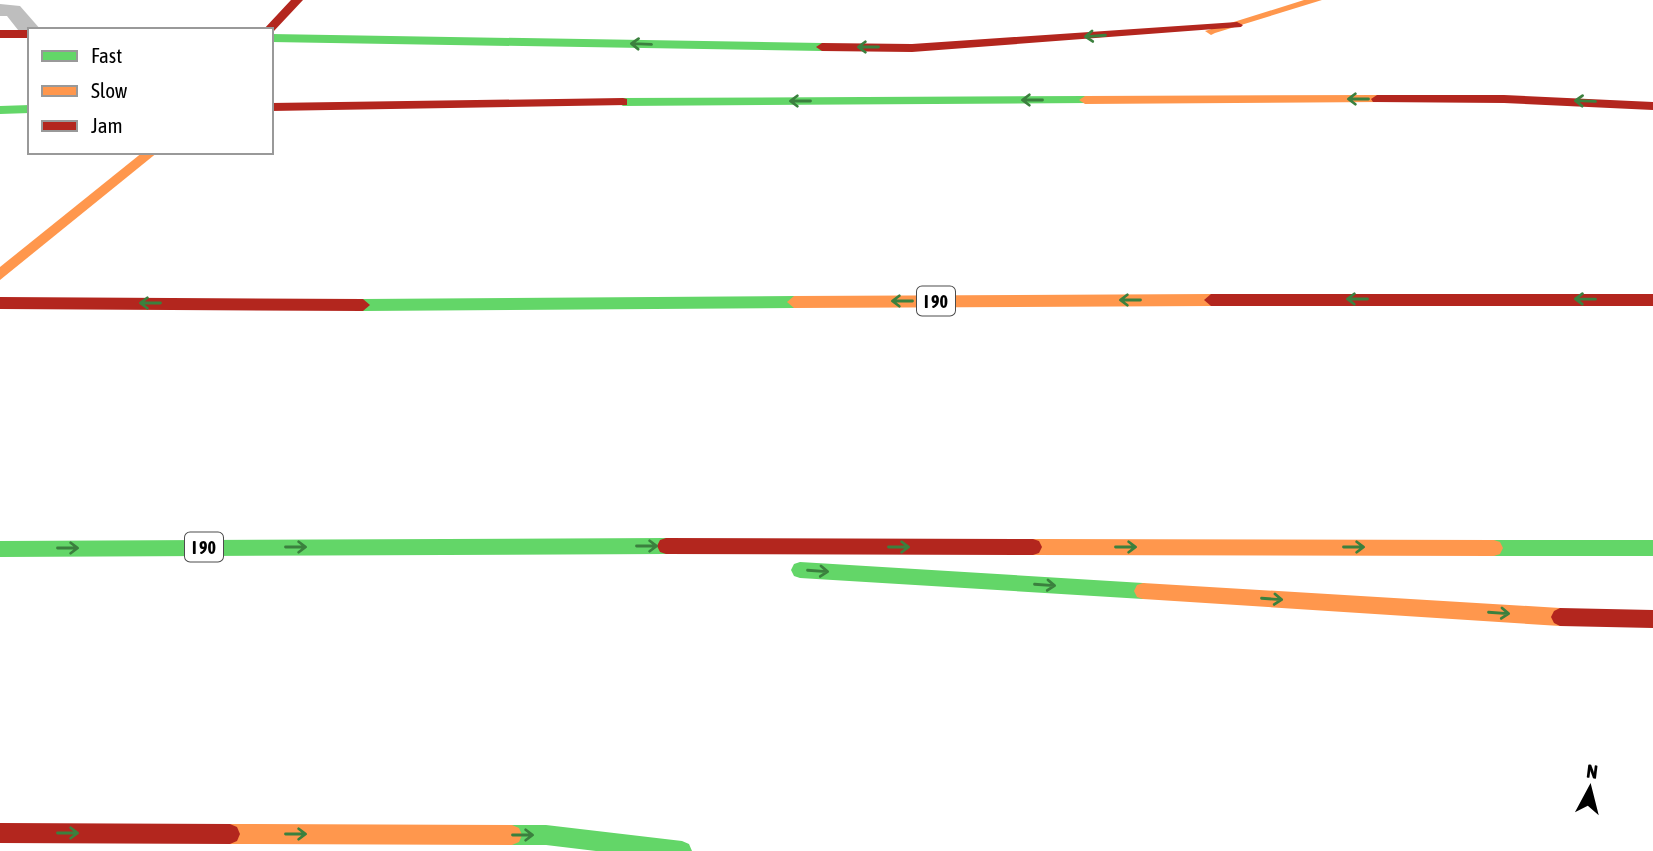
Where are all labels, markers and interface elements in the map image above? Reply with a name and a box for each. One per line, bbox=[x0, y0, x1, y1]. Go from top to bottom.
legend bbox=[28, 28, 273, 154]
one-way arrow bbox=[1085, 30, 1107, 43]
one-way arrow bbox=[630, 38, 653, 51]
one-way arrow bbox=[857, 40, 880, 54]
text: Fast bbox=[91, 43, 122, 67]
text: Slow bbox=[91, 78, 128, 102]
one-way arrow bbox=[1346, 92, 1369, 106]
one-way arrow bbox=[789, 94, 812, 108]
one-way arrow bbox=[1021, 94, 1044, 107]
one-way arrow bbox=[1574, 94, 1597, 108]
text: Jam bbox=[91, 113, 123, 137]
road number: I 90 bbox=[917, 286, 955, 316]
one-way arrow bbox=[1346, 292, 1369, 306]
one-way arrow bbox=[1574, 292, 1597, 306]
one-way arrow bbox=[1119, 293, 1142, 307]
one-way arrow bbox=[891, 294, 914, 308]
one-way arrow bbox=[139, 296, 162, 310]
road number: I 90 bbox=[185, 532, 223, 562]
one-way arrow bbox=[635, 539, 658, 553]
one-way arrow bbox=[284, 540, 307, 553]
one-way arrow bbox=[887, 540, 910, 554]
one-way arrow bbox=[1115, 540, 1138, 554]
one-way arrow bbox=[1342, 540, 1365, 554]
one-way arrow bbox=[56, 541, 79, 555]
one-way arrow bbox=[806, 565, 828, 578]
one-way arrow bbox=[1033, 579, 1055, 592]
one-way arrow bbox=[1260, 593, 1283, 606]
one-way arrow bbox=[1487, 607, 1510, 620]
north arrow bbox=[1555, 753, 1625, 823]
text: N bbox=[1585, 760, 1599, 783]
one-way arrow bbox=[56, 826, 79, 840]
one-way arrow bbox=[284, 827, 307, 841]
one-way arrow bbox=[511, 828, 534, 842]

